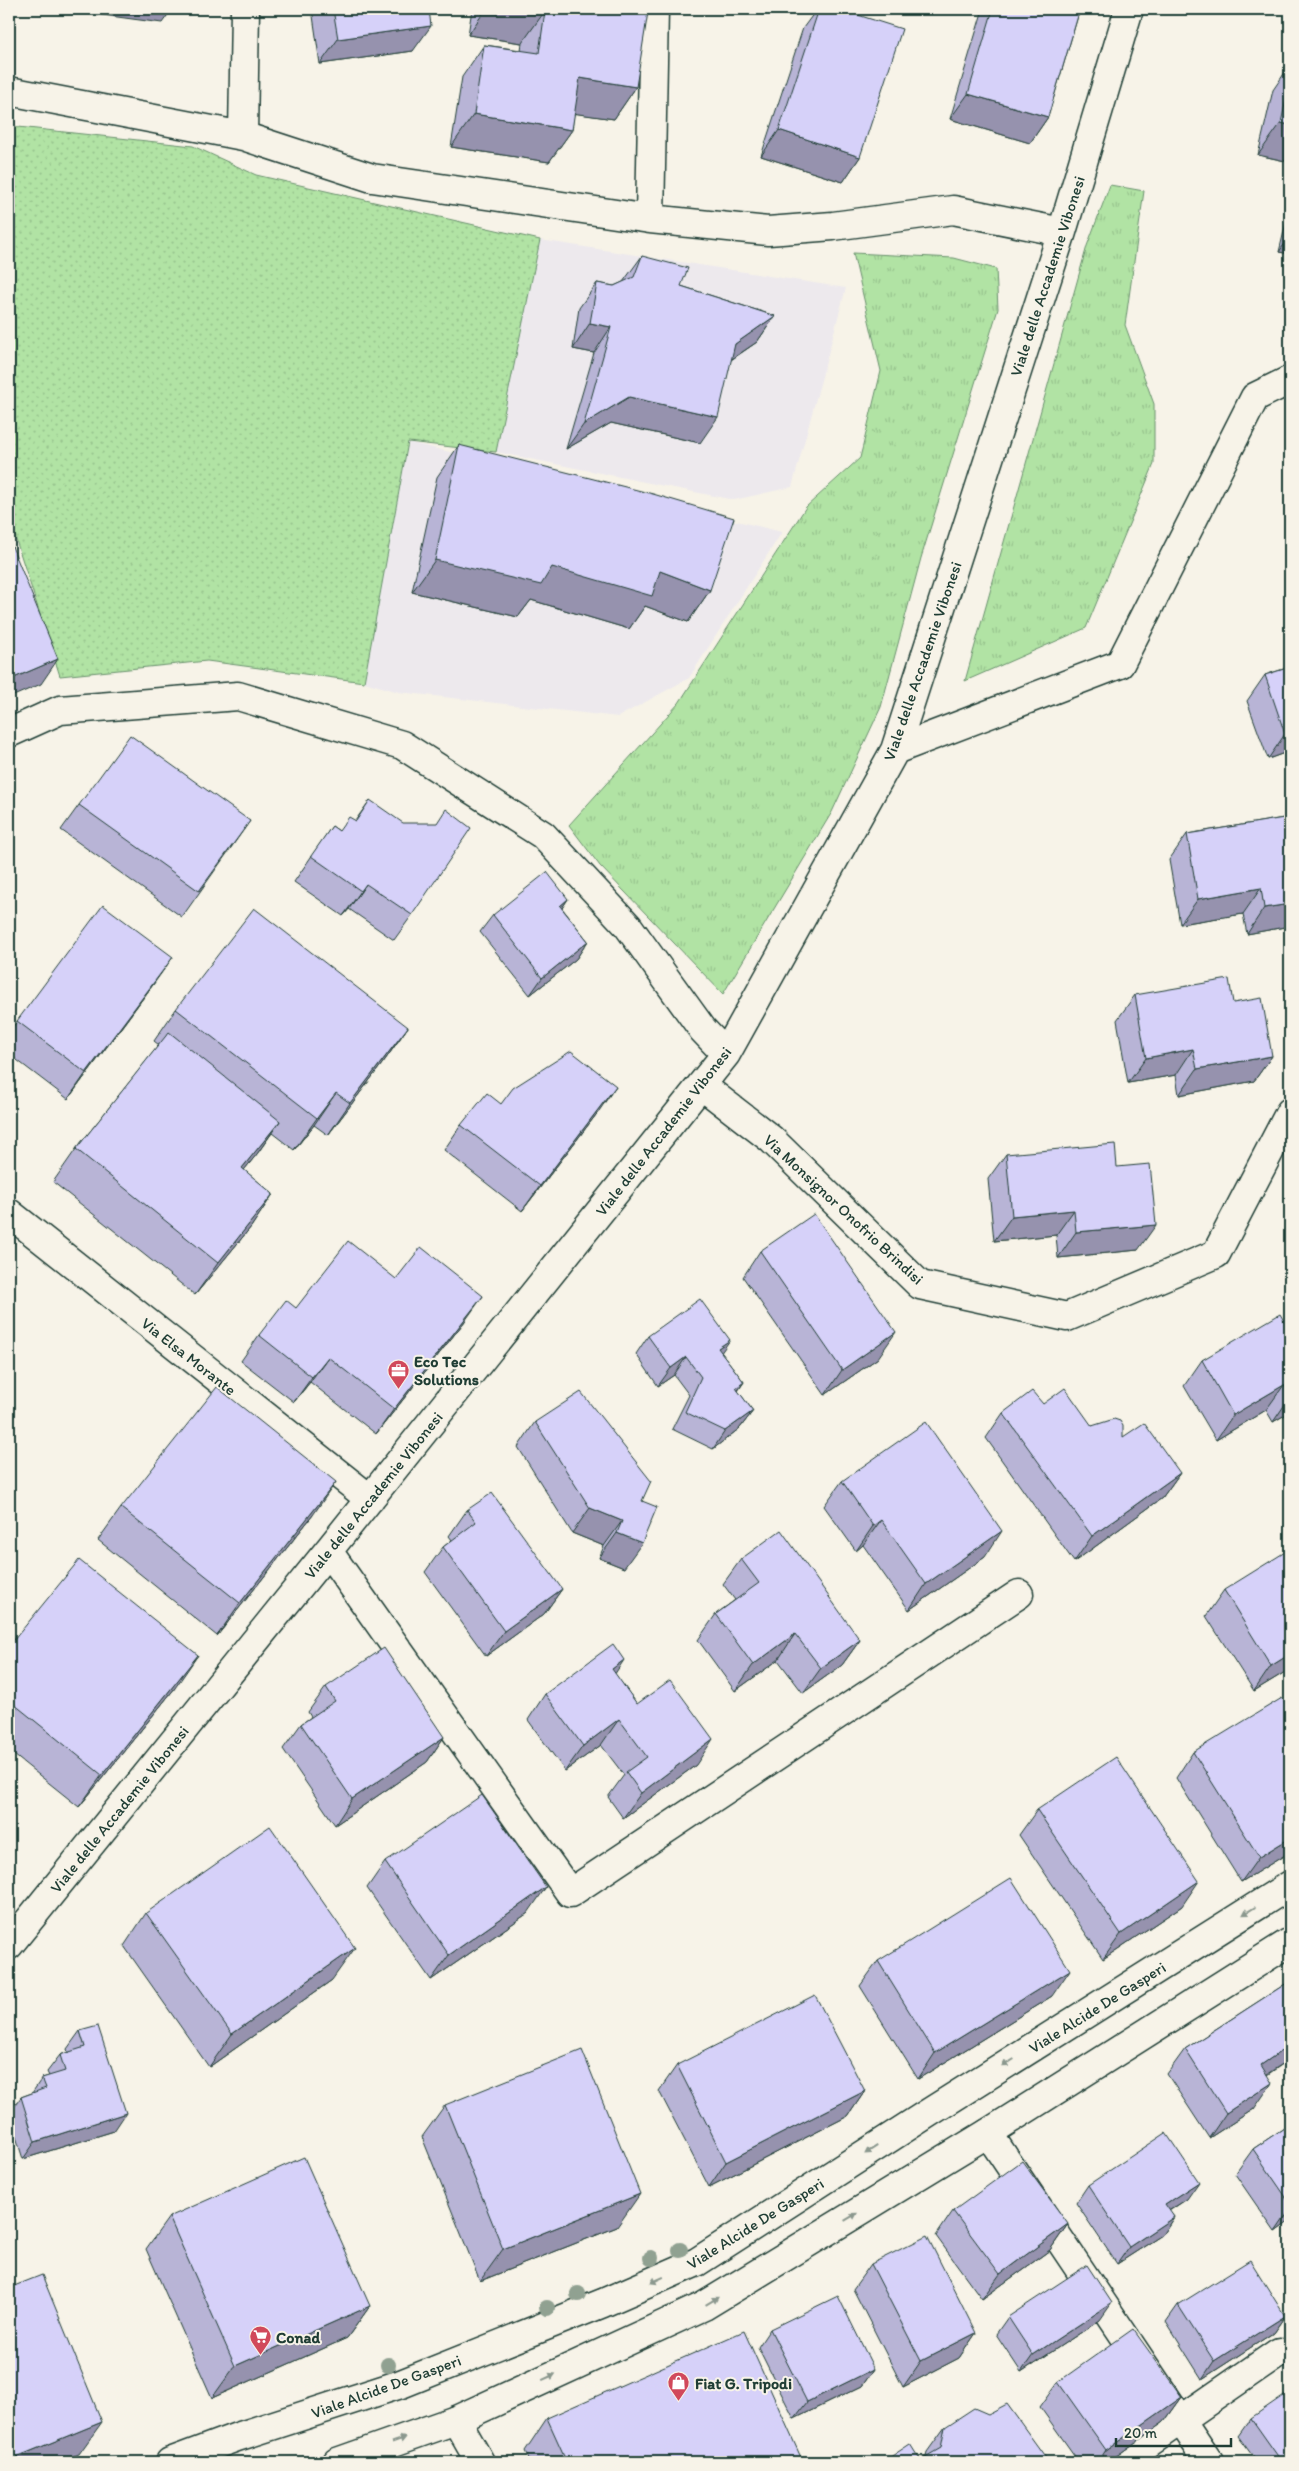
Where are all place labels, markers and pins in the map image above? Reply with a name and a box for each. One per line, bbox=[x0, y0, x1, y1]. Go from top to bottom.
place label: Eco Tec Solutions bbox=[414, 1352, 479, 1389]
office icon: Eco Tec Solutions bbox=[386, 1358, 410, 1389]
supermarket icon: Conad bbox=[248, 2325, 272, 2356]
place label: Conad bbox=[276, 2328, 320, 2347]
shop icon: Fiat G. Tripodi bbox=[667, 2371, 691, 2402]
place label: Fiat G. Tripodi bbox=[695, 2374, 792, 2394]

